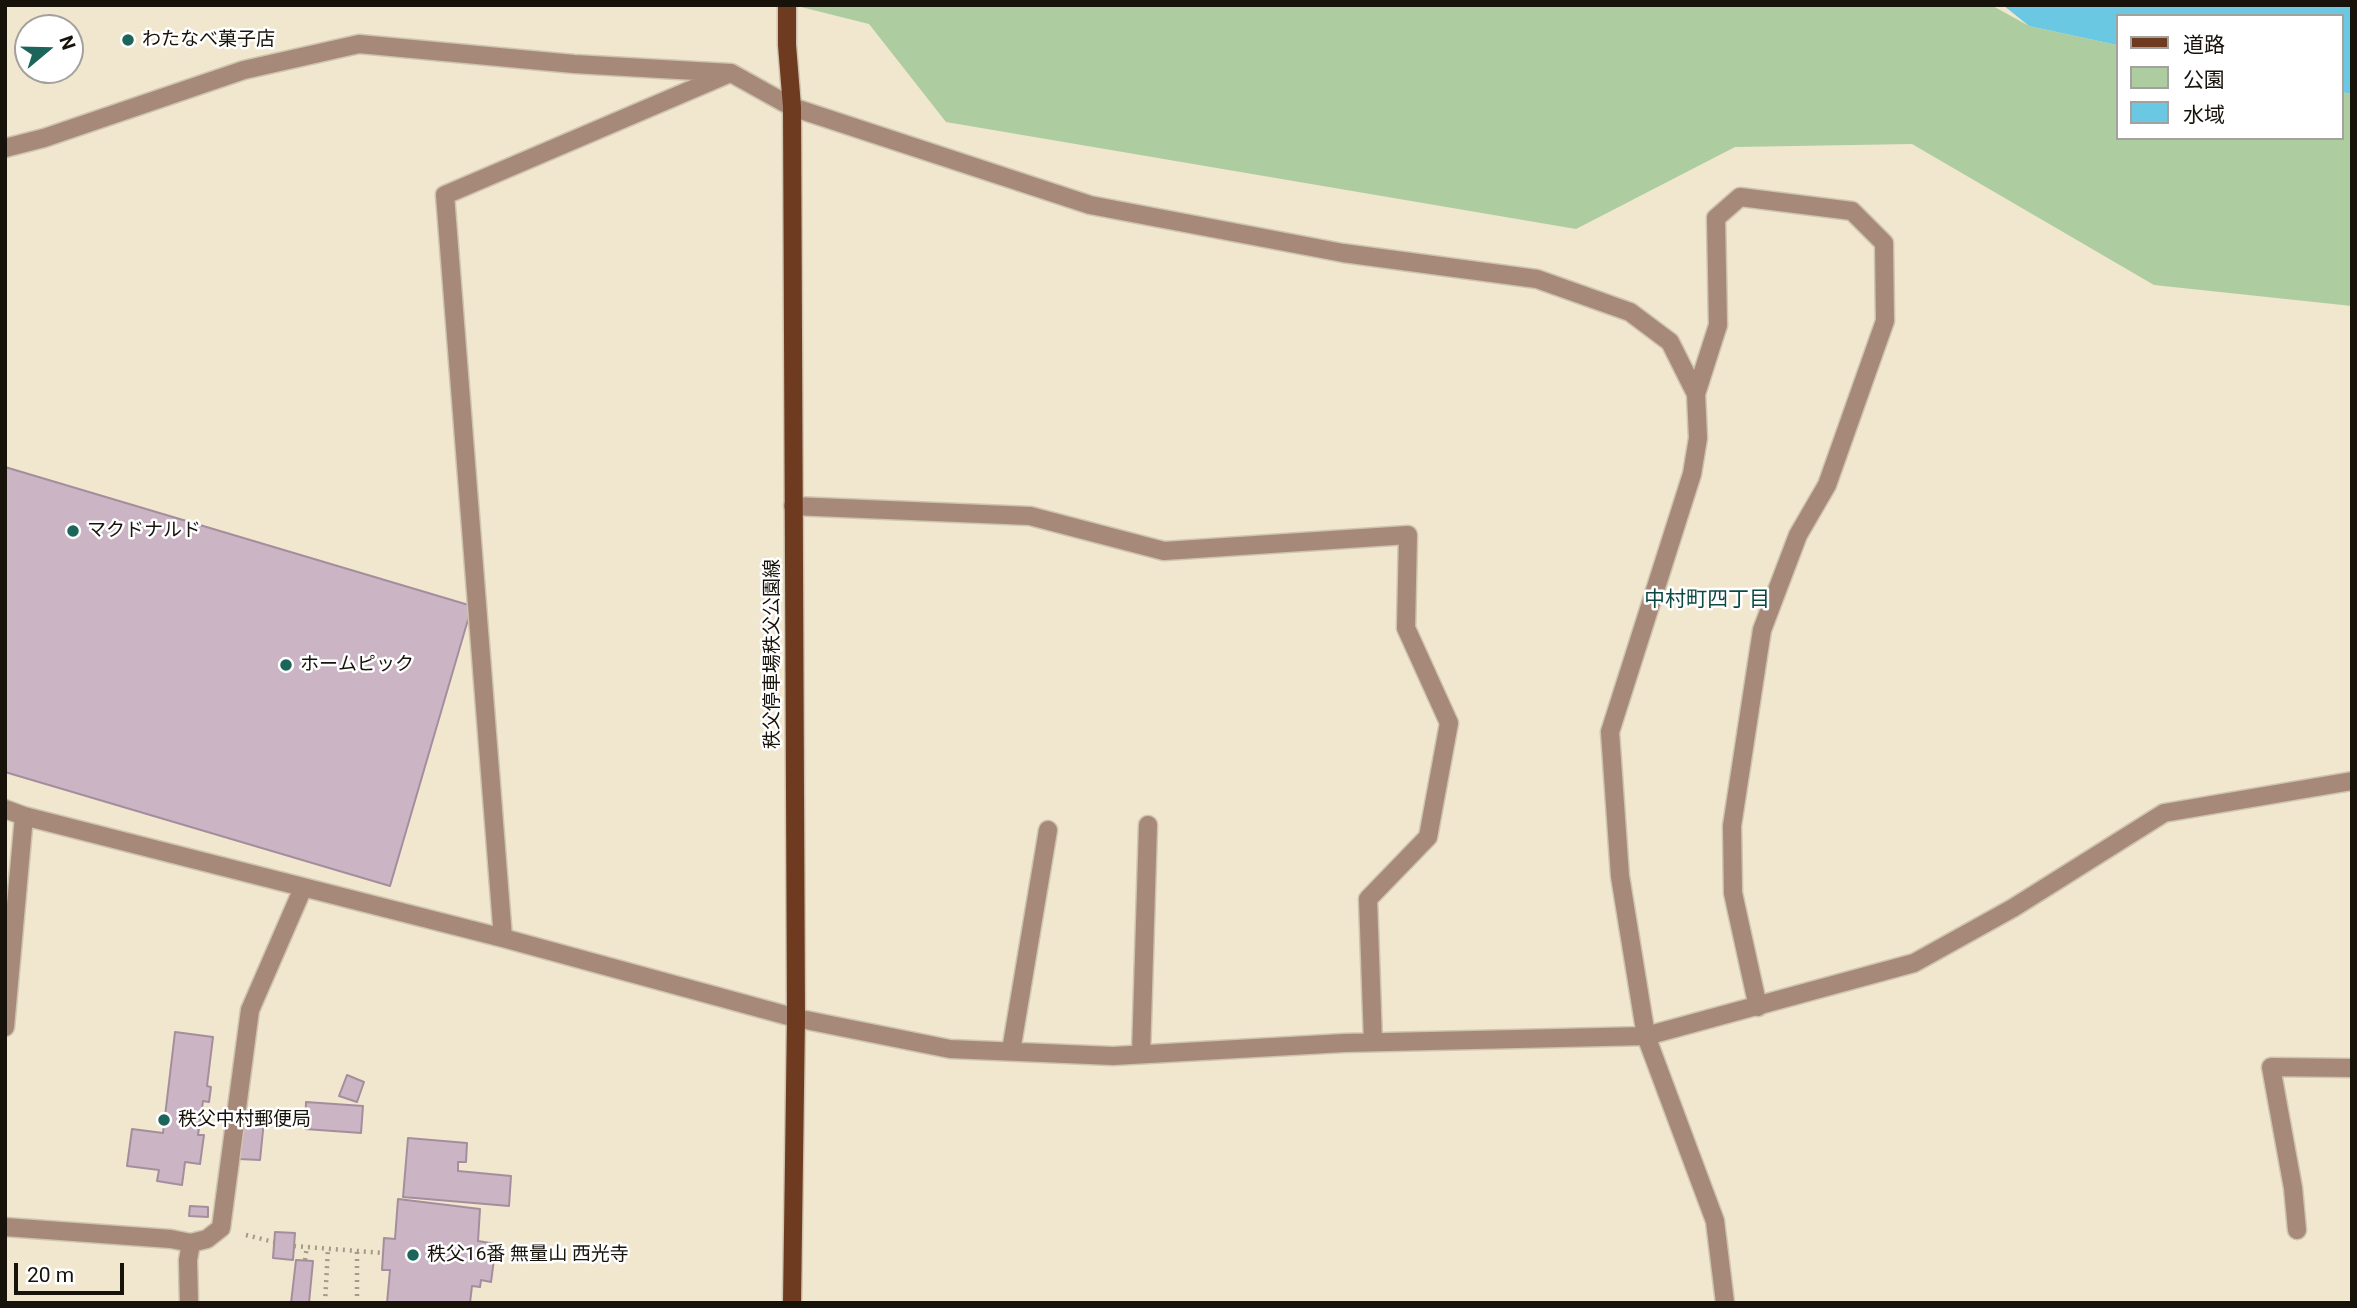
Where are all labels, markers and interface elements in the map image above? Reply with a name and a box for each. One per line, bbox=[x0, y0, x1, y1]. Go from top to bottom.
north arrow bbox=[14, 14, 84, 84]
legend bbox=[2116, 14, 2343, 140]
place label: わたなべ菓子店 bbox=[142, 29, 275, 51]
marker: わたなべ菓子店 bbox=[120, 32, 136, 48]
text: N bbox=[54, 33, 80, 53]
text: 道路 bbox=[2183, 33, 2225, 57]
text: 公園 bbox=[2183, 68, 2225, 92]
text: 水域 bbox=[2183, 103, 2225, 127]
place label: マクドナルド bbox=[87, 520, 201, 542]
marker: マクドナルド bbox=[65, 523, 81, 539]
street label: 秩父停車場秩父公園線 bbox=[762, 559, 784, 749]
district label: 中村町四丁目 bbox=[1644, 588, 1770, 614]
place label: ホームピック bbox=[300, 654, 414, 676]
marker: ホームピック bbox=[278, 657, 294, 673]
place label: 秩父中村郵便局 bbox=[178, 1109, 311, 1131]
marker: 秩父中村郵便局 bbox=[156, 1112, 172, 1128]
place label: 秩父16番 無量山 西光寺 bbox=[427, 1244, 629, 1266]
marker: 秩父16番 無量山 西光寺 bbox=[405, 1247, 421, 1263]
scale bar bbox=[18, 1248, 128, 1292]
text: 20 m bbox=[27, 1263, 74, 1287]

